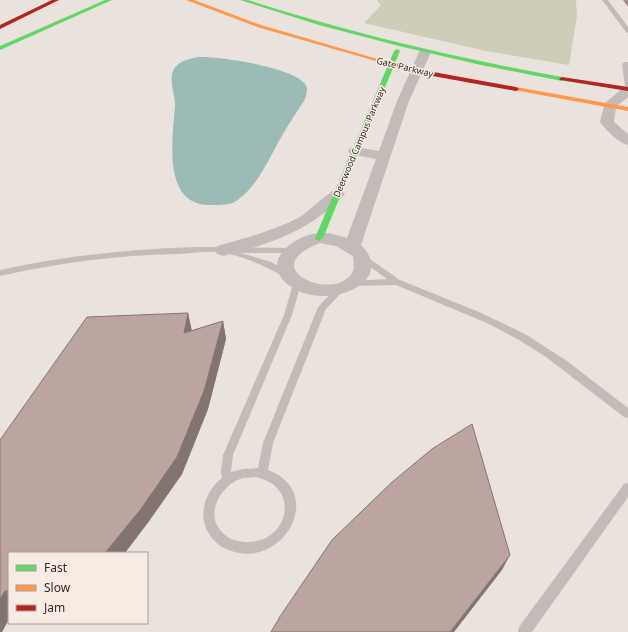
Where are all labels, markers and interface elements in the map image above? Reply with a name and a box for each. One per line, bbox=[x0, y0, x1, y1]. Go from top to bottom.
street label: Gate Parkway bbox=[375, 54, 435, 80]
street label: Deerwood Campus Parkway bbox=[330, 84, 388, 199]
legend bbox=[8, 552, 148, 624]
text: Fast bbox=[44, 559, 68, 576]
text: Slow bbox=[44, 579, 71, 596]
text: Jam bbox=[43, 599, 65, 616]

